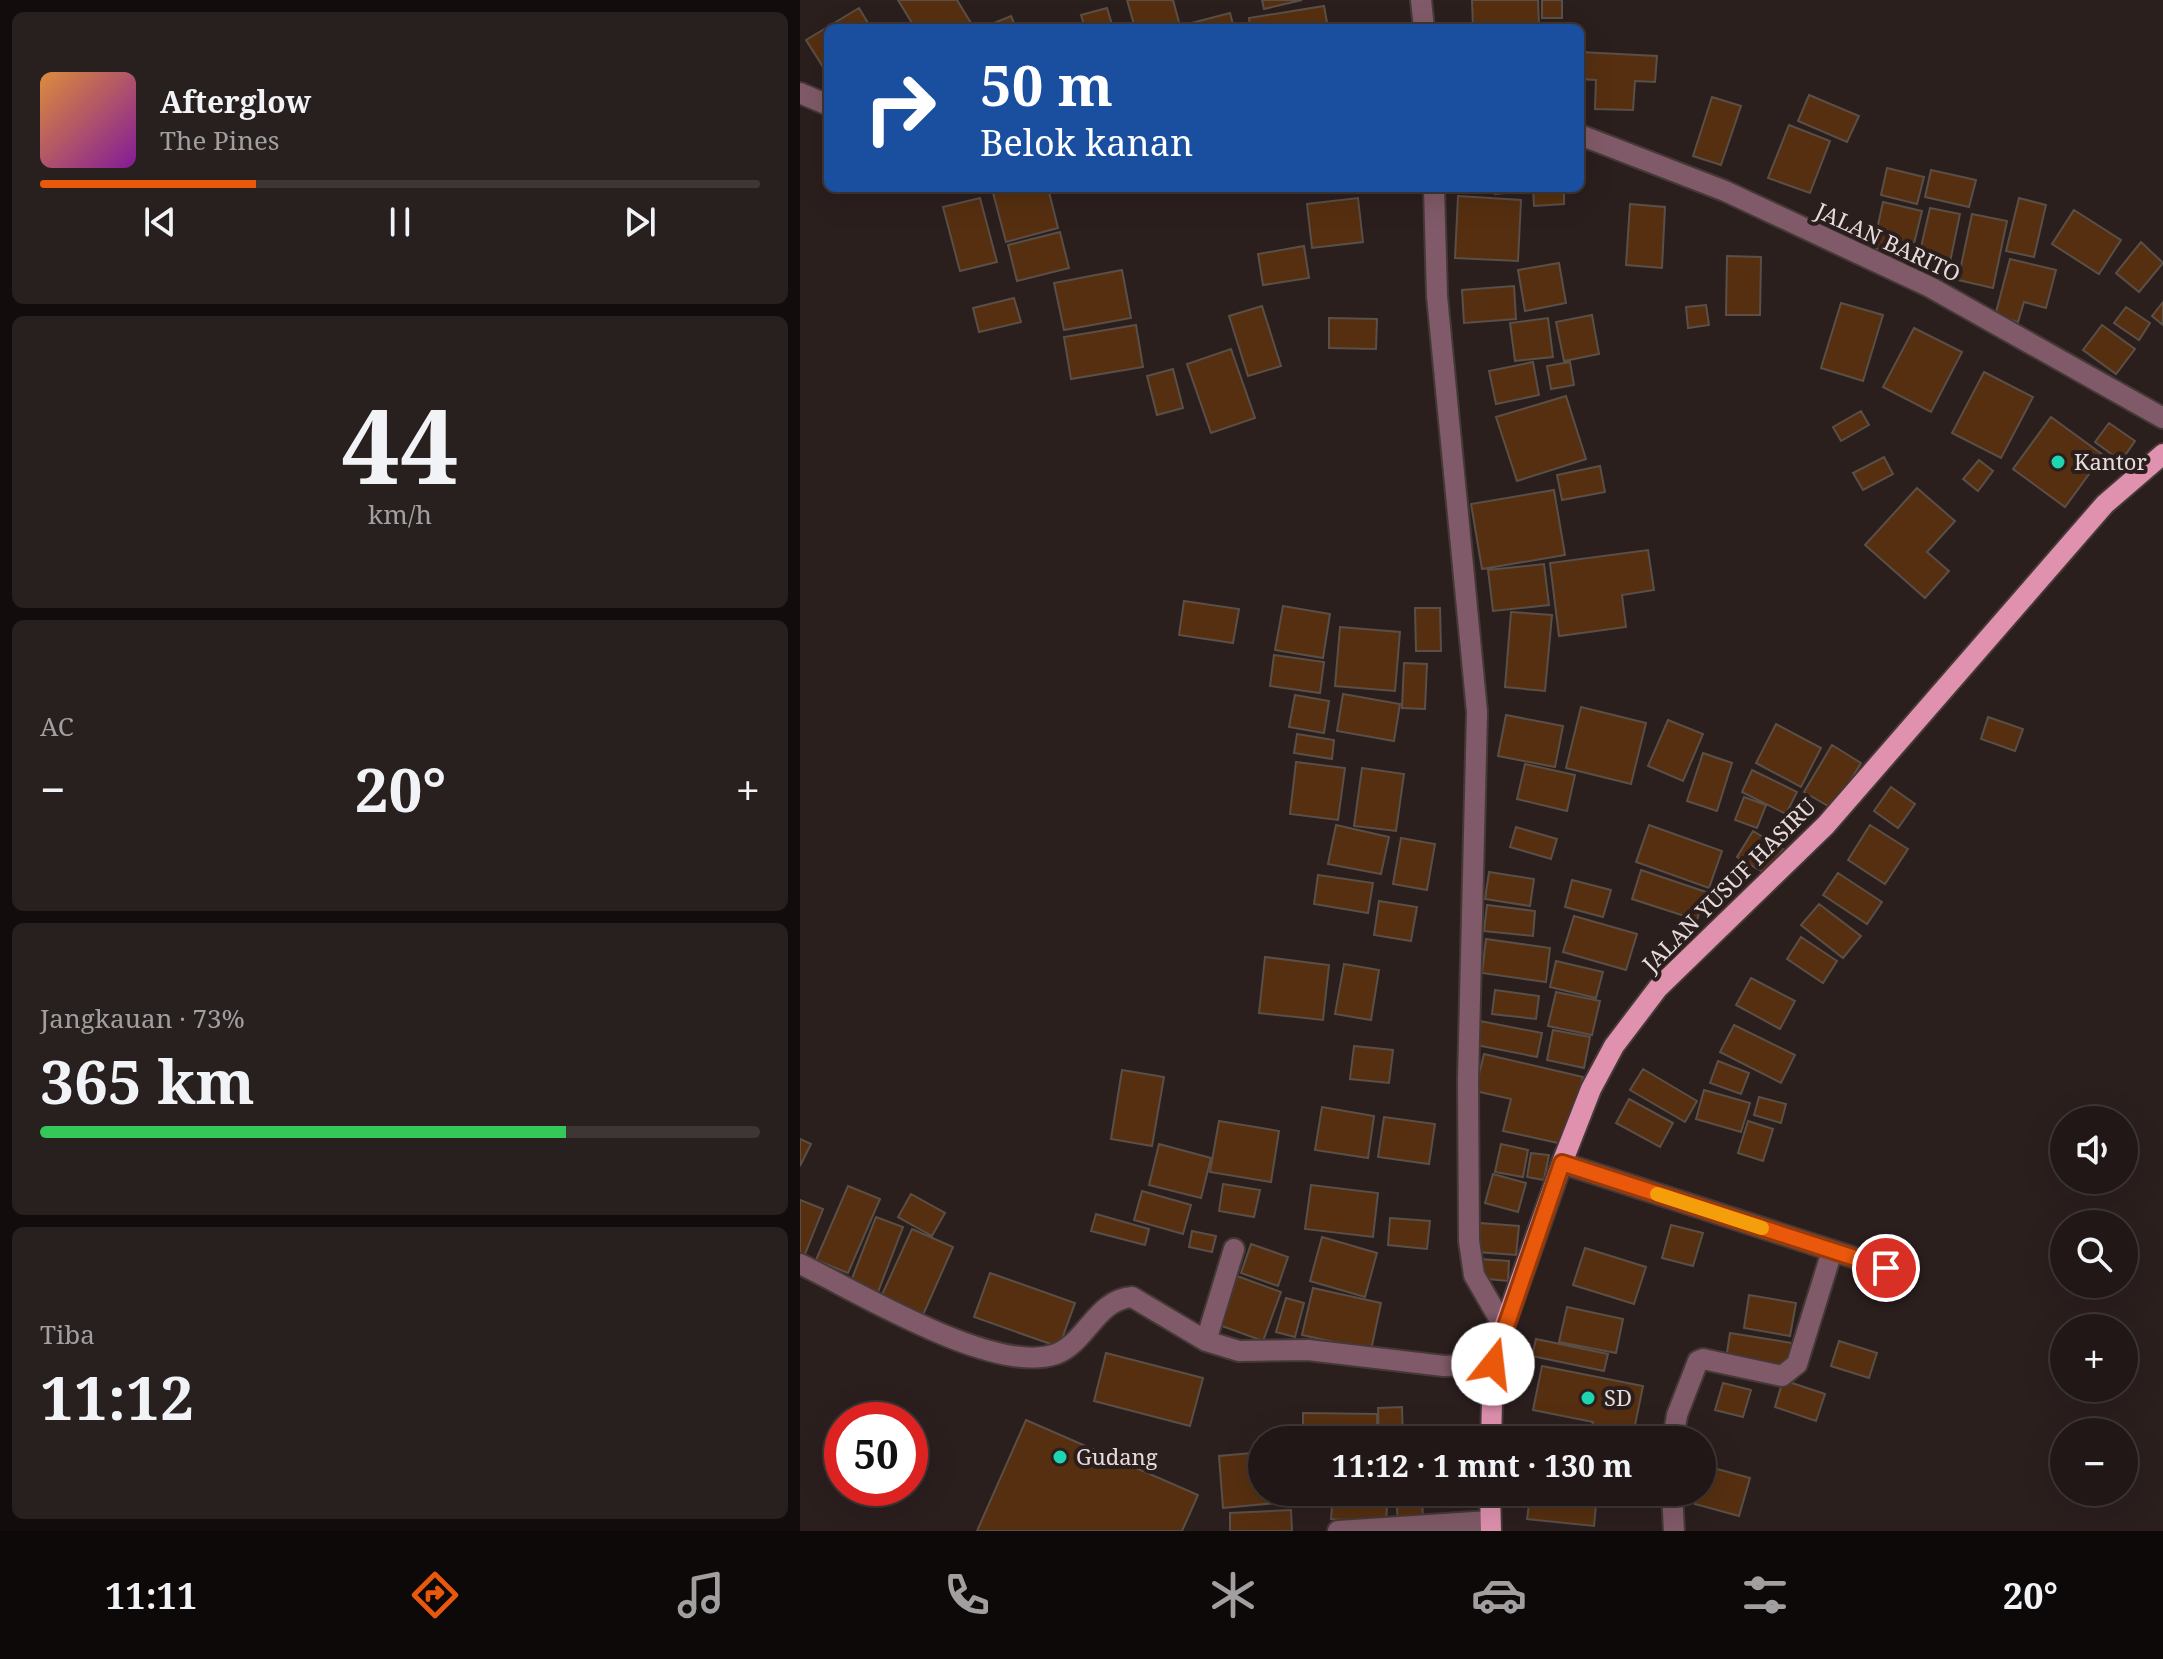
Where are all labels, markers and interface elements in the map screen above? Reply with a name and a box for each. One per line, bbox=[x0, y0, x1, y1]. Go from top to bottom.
text: 50 m bbox=[980, 46, 1113, 122]
icon: right bbox=[848, 56, 952, 160]
text: Afterglow bbox=[160, 81, 311, 122]
text: Belok kanan bbox=[980, 118, 1193, 167]
text: The Pines bbox=[160, 122, 280, 158]
street label: JALAN BARITO bbox=[1810, 194, 1966, 288]
icon: previous bbox=[138, 200, 182, 244]
icon: pause bbox=[378, 200, 422, 244]
icon: next bbox=[618, 200, 662, 244]
text: 44 bbox=[341, 373, 459, 514]
place label: Kantor bbox=[2074, 446, 2147, 476]
marker: Kantor bbox=[2049, 453, 2067, 471]
text: km/h bbox=[368, 496, 432, 532]
text: AC bbox=[40, 708, 74, 744]
text: 20° bbox=[355, 748, 446, 830]
text: − bbox=[40, 759, 65, 819]
text: + bbox=[735, 759, 760, 819]
street label: JALAN YUSUF HASIRU bbox=[1634, 791, 1822, 978]
text: Jangkauan · 73% bbox=[40, 1000, 245, 1036]
text: 365 km bbox=[40, 1040, 255, 1122]
map controls bbox=[2050, 1106, 2138, 1506]
button: sound bbox=[2050, 1106, 2138, 1194]
button: search bbox=[2050, 1210, 2138, 1298]
pin bbox=[1852, 1234, 1920, 1302]
icon: arrive bbox=[1864, 1246, 1908, 1290]
button: + bbox=[2050, 1314, 2138, 1402]
text: Tiba bbox=[40, 1316, 95, 1352]
position arrow bbox=[1451, 1322, 1535, 1406]
text: 11:12 bbox=[40, 1356, 194, 1438]
place label: SD bbox=[1604, 1382, 1632, 1412]
marker: SD bbox=[1579, 1389, 1597, 1407]
speed limit sign: 50 bbox=[824, 1402, 928, 1506]
button: − bbox=[2050, 1418, 2138, 1506]
place label: Gudang bbox=[1076, 1441, 1158, 1471]
text: 11:12 · 1 mnt · 130 m bbox=[1332, 1445, 1632, 1486]
marker: Gudang bbox=[1051, 1448, 1069, 1466]
icon: directions bbox=[407, 1567, 463, 1623]
icon: music bbox=[673, 1567, 729, 1623]
icon: phone bbox=[939, 1567, 995, 1623]
icon: climate bbox=[1205, 1567, 1261, 1623]
icon: car bbox=[1471, 1567, 1527, 1623]
icon: filters bbox=[1737, 1567, 1793, 1623]
text: 11:11 bbox=[105, 1571, 197, 1620]
text: 20° bbox=[2003, 1571, 2058, 1620]

